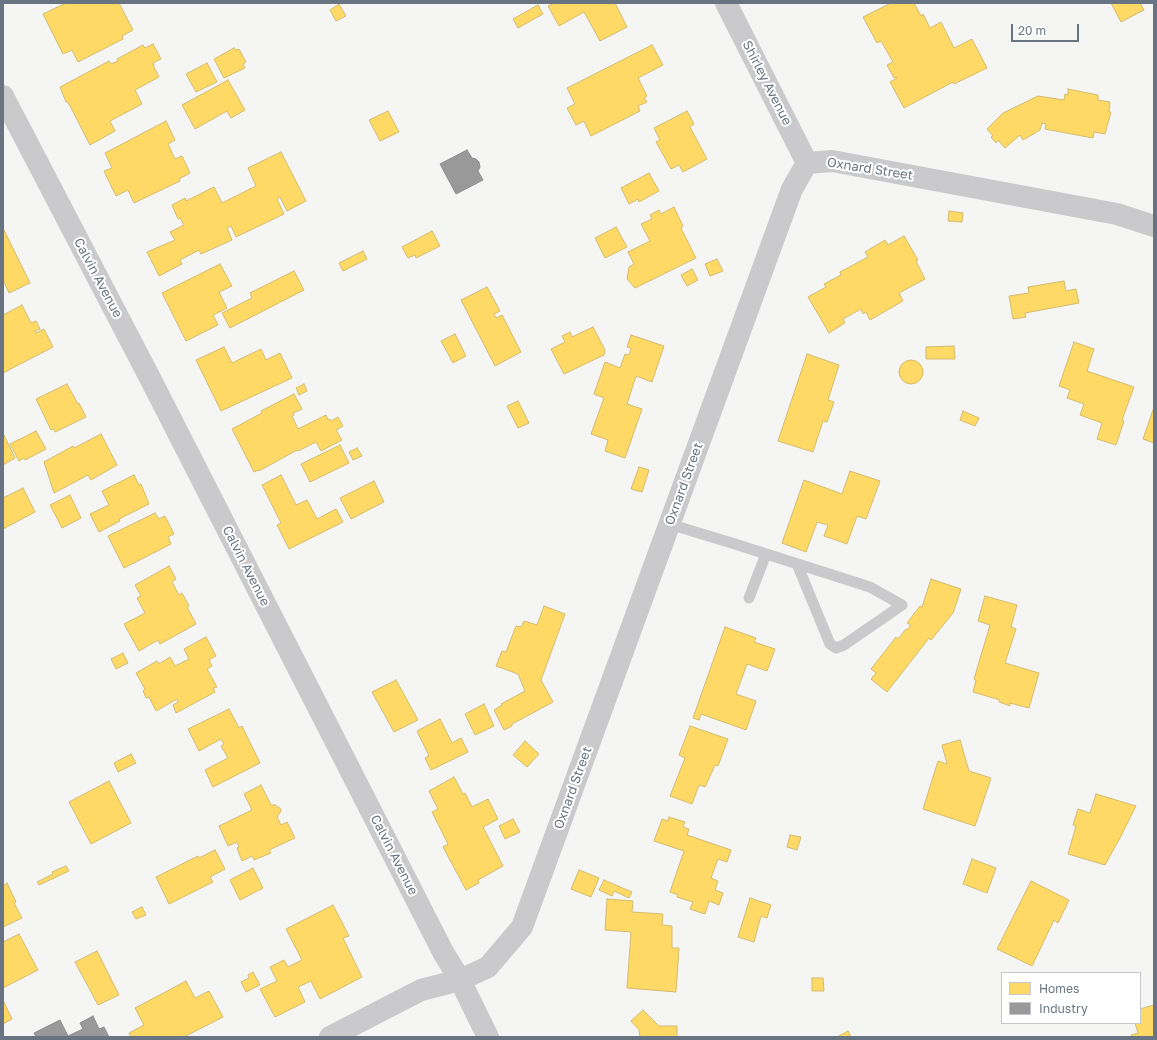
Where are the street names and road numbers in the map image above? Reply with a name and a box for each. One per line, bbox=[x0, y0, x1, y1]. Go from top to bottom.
street label: Shirley Avenue bbox=[739, 38, 795, 128]
street label: Oxnard Street bbox=[826, 155, 914, 183]
street label: Calvin Avenue bbox=[70, 235, 126, 321]
street label: Oxnard Street bbox=[662, 441, 706, 527]
street label: Calvin Avenue bbox=[219, 523, 273, 609]
street label: Oxnard Street bbox=[551, 745, 595, 831]
street label: Calvin Avenue bbox=[367, 812, 421, 898]

